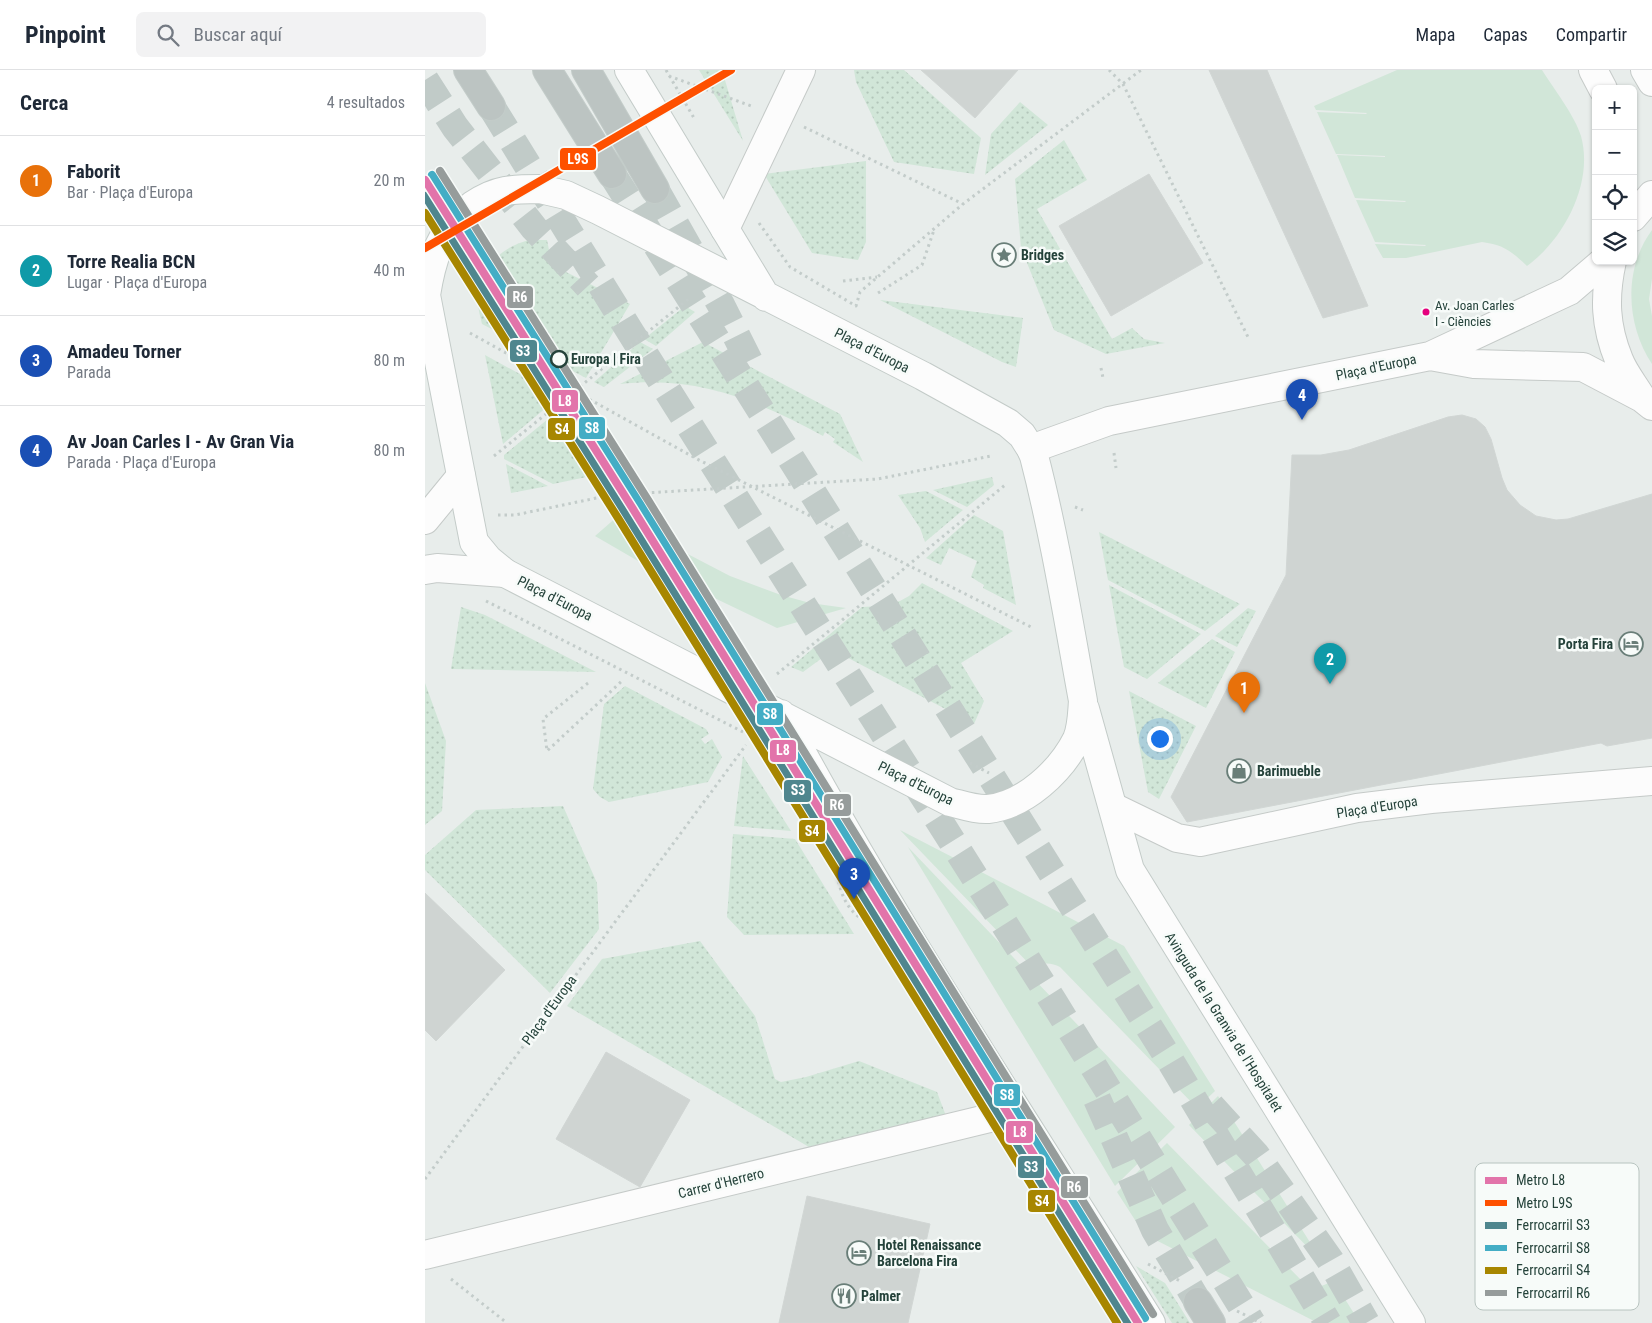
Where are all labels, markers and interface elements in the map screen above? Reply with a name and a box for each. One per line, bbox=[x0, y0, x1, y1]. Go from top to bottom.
search box bbox=[136, 12, 486, 57]
text: Pinpoint bbox=[25, 21, 106, 49]
icon: search bbox=[154, 21, 182, 49]
text: Buscar aquí bbox=[194, 23, 282, 46]
text: Mapa bbox=[1416, 24, 1455, 45]
text: Capas bbox=[1483, 24, 1528, 45]
text: Compartir bbox=[1556, 24, 1627, 45]
map controls bbox=[1592, 85, 1637, 265]
button: + bbox=[1592, 85, 1637, 130]
text: Cerca bbox=[20, 91, 68, 115]
text: 4 resultados bbox=[327, 93, 405, 112]
button: − bbox=[1592, 130, 1637, 175]
line badge: L9S bbox=[559, 147, 597, 171]
text: L9S bbox=[567, 151, 589, 167]
text: Faborit bbox=[67, 160, 120, 183]
text: 1 bbox=[32, 171, 40, 190]
text: 20 m bbox=[373, 171, 405, 190]
button: locate bbox=[1592, 175, 1637, 220]
text: Bar · Plaça d'Europa bbox=[67, 183, 193, 202]
button: layers bbox=[1592, 220, 1637, 265]
place icon: Bridges bbox=[991, 242, 1017, 268]
place label: Bridges bbox=[1021, 247, 1064, 263]
text: Torre Realia BCN bbox=[67, 250, 195, 273]
text: 2 bbox=[32, 261, 40, 280]
text: 40 m bbox=[373, 261, 405, 280]
text: Lugar · Plaça d'Europa bbox=[67, 273, 207, 292]
line badge: R6 bbox=[506, 285, 534, 309]
text: R6 bbox=[513, 289, 527, 305]
place label: Av. Joan Carles I - Ciències bbox=[1435, 298, 1514, 329]
marker: Av. Joan Carles I - Ciències bbox=[1421, 307, 1431, 317]
street label: Plaça d'Europa bbox=[832, 324, 912, 376]
line badge: S3 bbox=[509, 339, 538, 363]
text: Amadeu Torner bbox=[67, 340, 182, 363]
text: S3 bbox=[516, 343, 530, 359]
marker: Europa | Fira bbox=[550, 350, 568, 368]
text: 3 bbox=[32, 351, 40, 370]
text: 80 m bbox=[373, 351, 405, 370]
place label: Europa | Fira bbox=[571, 351, 641, 367]
street label: Plaça d'Europa bbox=[1334, 351, 1418, 383]
text: Parada bbox=[67, 363, 111, 382]
pin: 4 bbox=[1286, 379, 1318, 420]
line badge: L8 bbox=[551, 389, 579, 413]
text: L8 bbox=[558, 393, 572, 409]
line badge: S8 bbox=[578, 416, 606, 440]
line badge: S4 bbox=[547, 417, 576, 441]
text: S8 bbox=[585, 420, 599, 436]
text: S4 bbox=[555, 421, 569, 437]
text: Av Joan Carles I - Av Gran Via bbox=[67, 430, 294, 453]
text: 4 bbox=[32, 441, 40, 460]
text: 80 m bbox=[373, 441, 405, 460]
text: Parada · Plaça d'Europa bbox=[67, 453, 216, 472]
street label: Plaça d'Europa bbox=[515, 572, 595, 624]
hotel icon: Porta Fira bbox=[1618, 631, 1644, 657]
place label: Porta Fira bbox=[1558, 636, 1613, 652]
pin: 2 bbox=[1314, 643, 1346, 684]
pin: 1 bbox=[1228, 672, 1260, 713]
line badge: S8 bbox=[756, 702, 784, 726]
text: S8 bbox=[763, 706, 777, 722]
your location bbox=[1147, 726, 1173, 752]
line badge: L8 bbox=[769, 739, 797, 763]
text: L8 bbox=[776, 742, 790, 758]
street label: Plaça d'Europa bbox=[876, 758, 956, 808]
shop icon: Barimueble bbox=[1226, 758, 1252, 784]
place label: Barimueble bbox=[1257, 763, 1321, 779]
line badge: S3 bbox=[783, 779, 812, 803]
text: S3 bbox=[791, 782, 805, 798]
line badge: R6 bbox=[823, 793, 852, 817]
street label: Plaça d'Europa bbox=[1335, 793, 1419, 821]
text: R6 bbox=[830, 797, 844, 813]
line badge: S4 bbox=[798, 819, 826, 843]
text: S4 bbox=[805, 823, 819, 839]
pin: 3 bbox=[838, 858, 870, 899]
street label: Avinguda de la Granvia de l'Hospitalet bbox=[1162, 929, 1286, 1115]
street label: Plaça d'Europa bbox=[518, 972, 580, 1048]
line badge: S8 bbox=[993, 1083, 1021, 1107]
text: S8 bbox=[1000, 1087, 1014, 1103]
line badge: L8 bbox=[1005, 1120, 1034, 1144]
text: L8 bbox=[1013, 1124, 1027, 1140]
line badge: S3 bbox=[1017, 1155, 1045, 1179]
text: S3 bbox=[1024, 1159, 1038, 1175]
legend bbox=[1475, 1163, 1639, 1310]
street label: Carrer d'Herrero bbox=[676, 1165, 766, 1201]
text: Metro L8 bbox=[1516, 1172, 1565, 1188]
line badge: R6 bbox=[1060, 1175, 1089, 1199]
text: R6 bbox=[1067, 1179, 1081, 1195]
line badge: S4 bbox=[1027, 1189, 1056, 1213]
text: S4 bbox=[1035, 1193, 1049, 1209]
text: Metro L9S bbox=[1516, 1195, 1572, 1211]
text: Ferrocarril S3 bbox=[1516, 1217, 1590, 1233]
place label: Hotel Renaissance Barcelona Fira bbox=[877, 1237, 981, 1269]
hotel icon: Hotel Renaissance Barcelona Fira bbox=[846, 1240, 872, 1266]
text: Ferrocarril S8 bbox=[1516, 1240, 1590, 1256]
text: Ferrocarril S4 bbox=[1516, 1262, 1590, 1278]
restaurant icon: Palmer bbox=[831, 1283, 857, 1309]
text: Ferrocarril R6 bbox=[1516, 1285, 1590, 1301]
place label: Palmer bbox=[861, 1288, 901, 1304]

